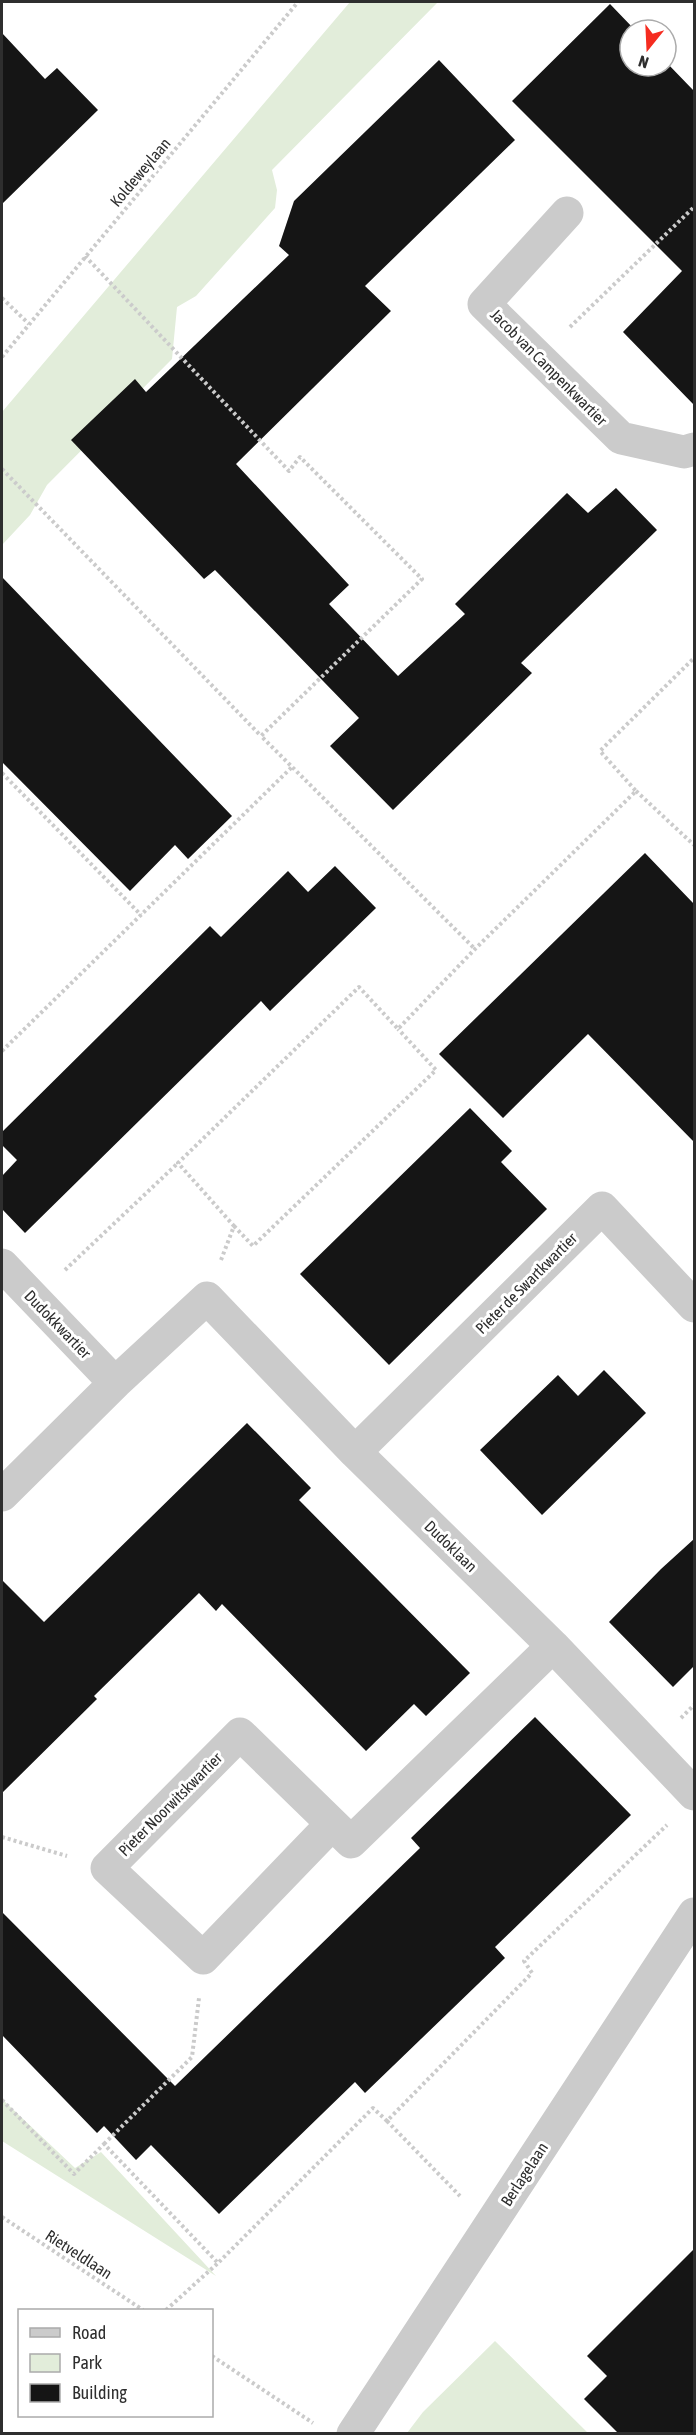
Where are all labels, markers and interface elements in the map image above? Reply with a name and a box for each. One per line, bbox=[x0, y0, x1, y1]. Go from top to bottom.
north arrow bbox=[618, 18, 678, 78]
text: N bbox=[636, 52, 651, 72]
street label: Koldeweylaan bbox=[106, 134, 175, 211]
street label: Jacob van Campenkwartier bbox=[486, 305, 611, 430]
street label: Pieter de Swartkwartier bbox=[472, 1229, 580, 1337]
street label: Dudokkwartier bbox=[21, 1286, 95, 1362]
street label: Dudoklaan bbox=[421, 1517, 481, 1575]
street label: Pieter Noorwitskwartier bbox=[115, 1748, 226, 1859]
street label: Berlagelaan bbox=[497, 2139, 552, 2210]
street label: Rietveldlaan bbox=[42, 2226, 116, 2282]
legend bbox=[18, 2309, 213, 2417]
text: Road bbox=[72, 2322, 106, 2343]
text: Park bbox=[72, 2352, 102, 2373]
text: Building bbox=[72, 2382, 127, 2403]

